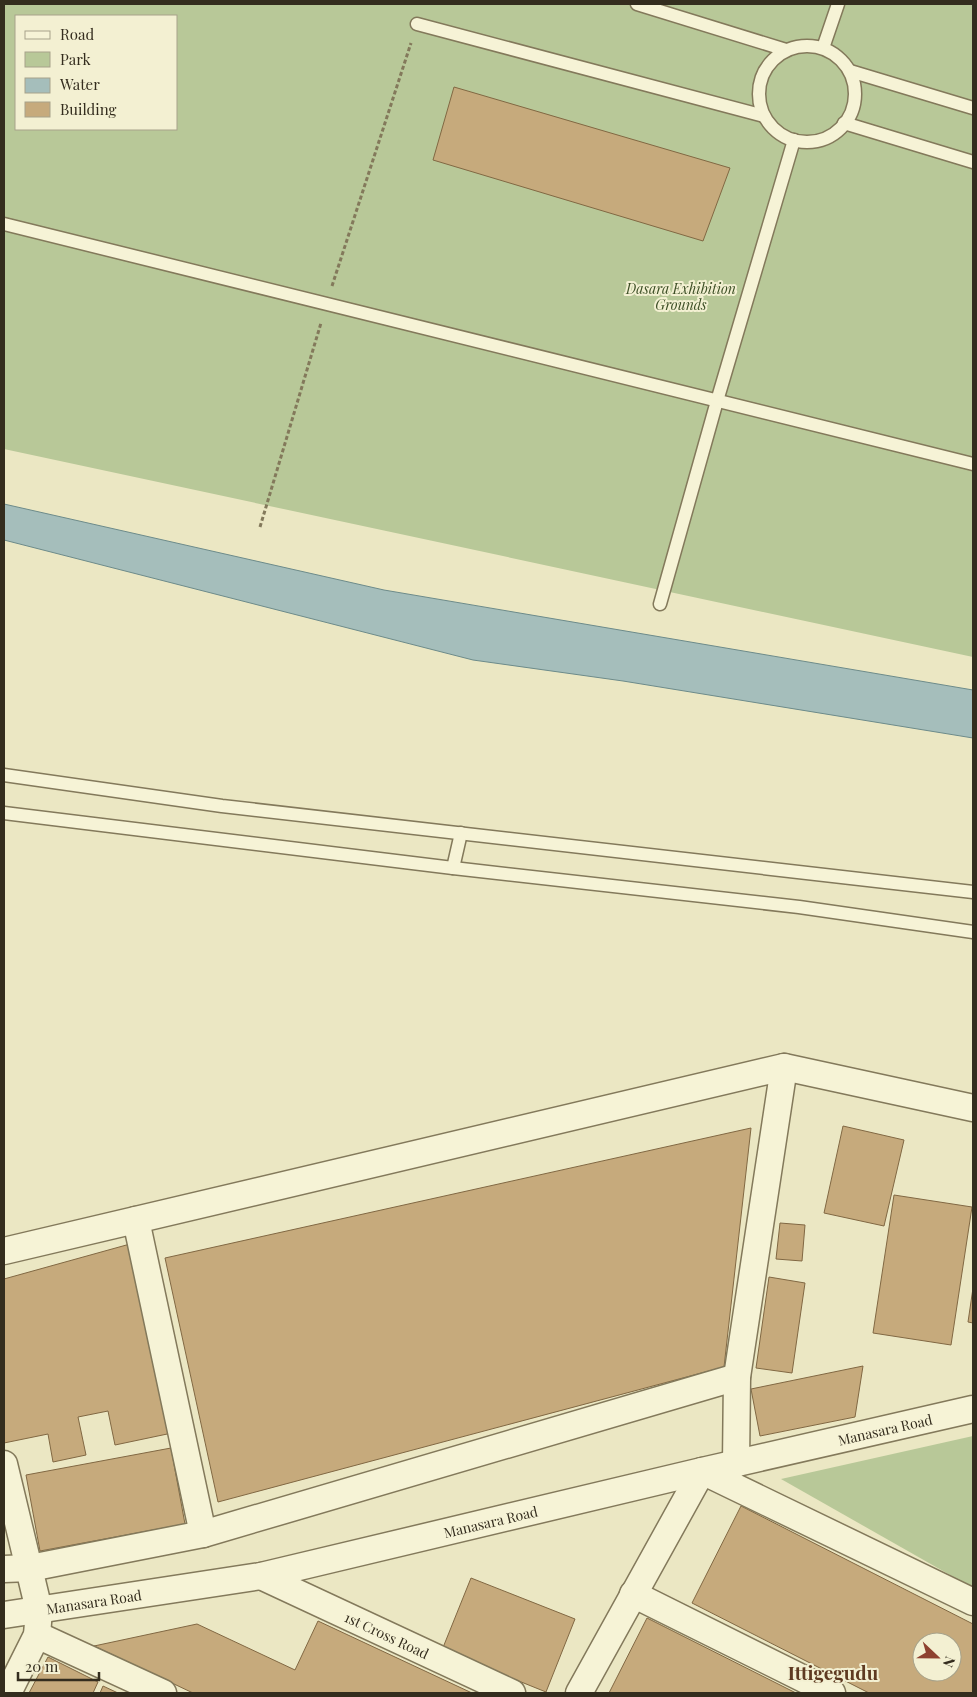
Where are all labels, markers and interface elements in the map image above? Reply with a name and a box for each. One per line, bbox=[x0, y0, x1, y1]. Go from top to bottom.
legend bbox=[15, 15, 178, 130]
text: Road bbox=[60, 24, 94, 44]
text: Park bbox=[60, 49, 92, 69]
text: Water bbox=[59, 74, 100, 94]
text: Building bbox=[60, 99, 117, 119]
park label: Dasara Exhibition Grounds bbox=[625, 279, 736, 314]
street label: Manasara Road bbox=[836, 1409, 934, 1449]
street label: Manasara Road bbox=[442, 1501, 540, 1542]
street label: Manasara Road bbox=[45, 1585, 143, 1618]
street label: 1st Cross Road bbox=[342, 1607, 432, 1663]
north arrow bbox=[912, 1632, 962, 1682]
scale bar bbox=[18, 1650, 99, 1682]
text: N bbox=[939, 1654, 960, 1670]
text: 20 m bbox=[25, 1656, 59, 1676]
district label: Ittigegudu bbox=[788, 1659, 879, 1685]

